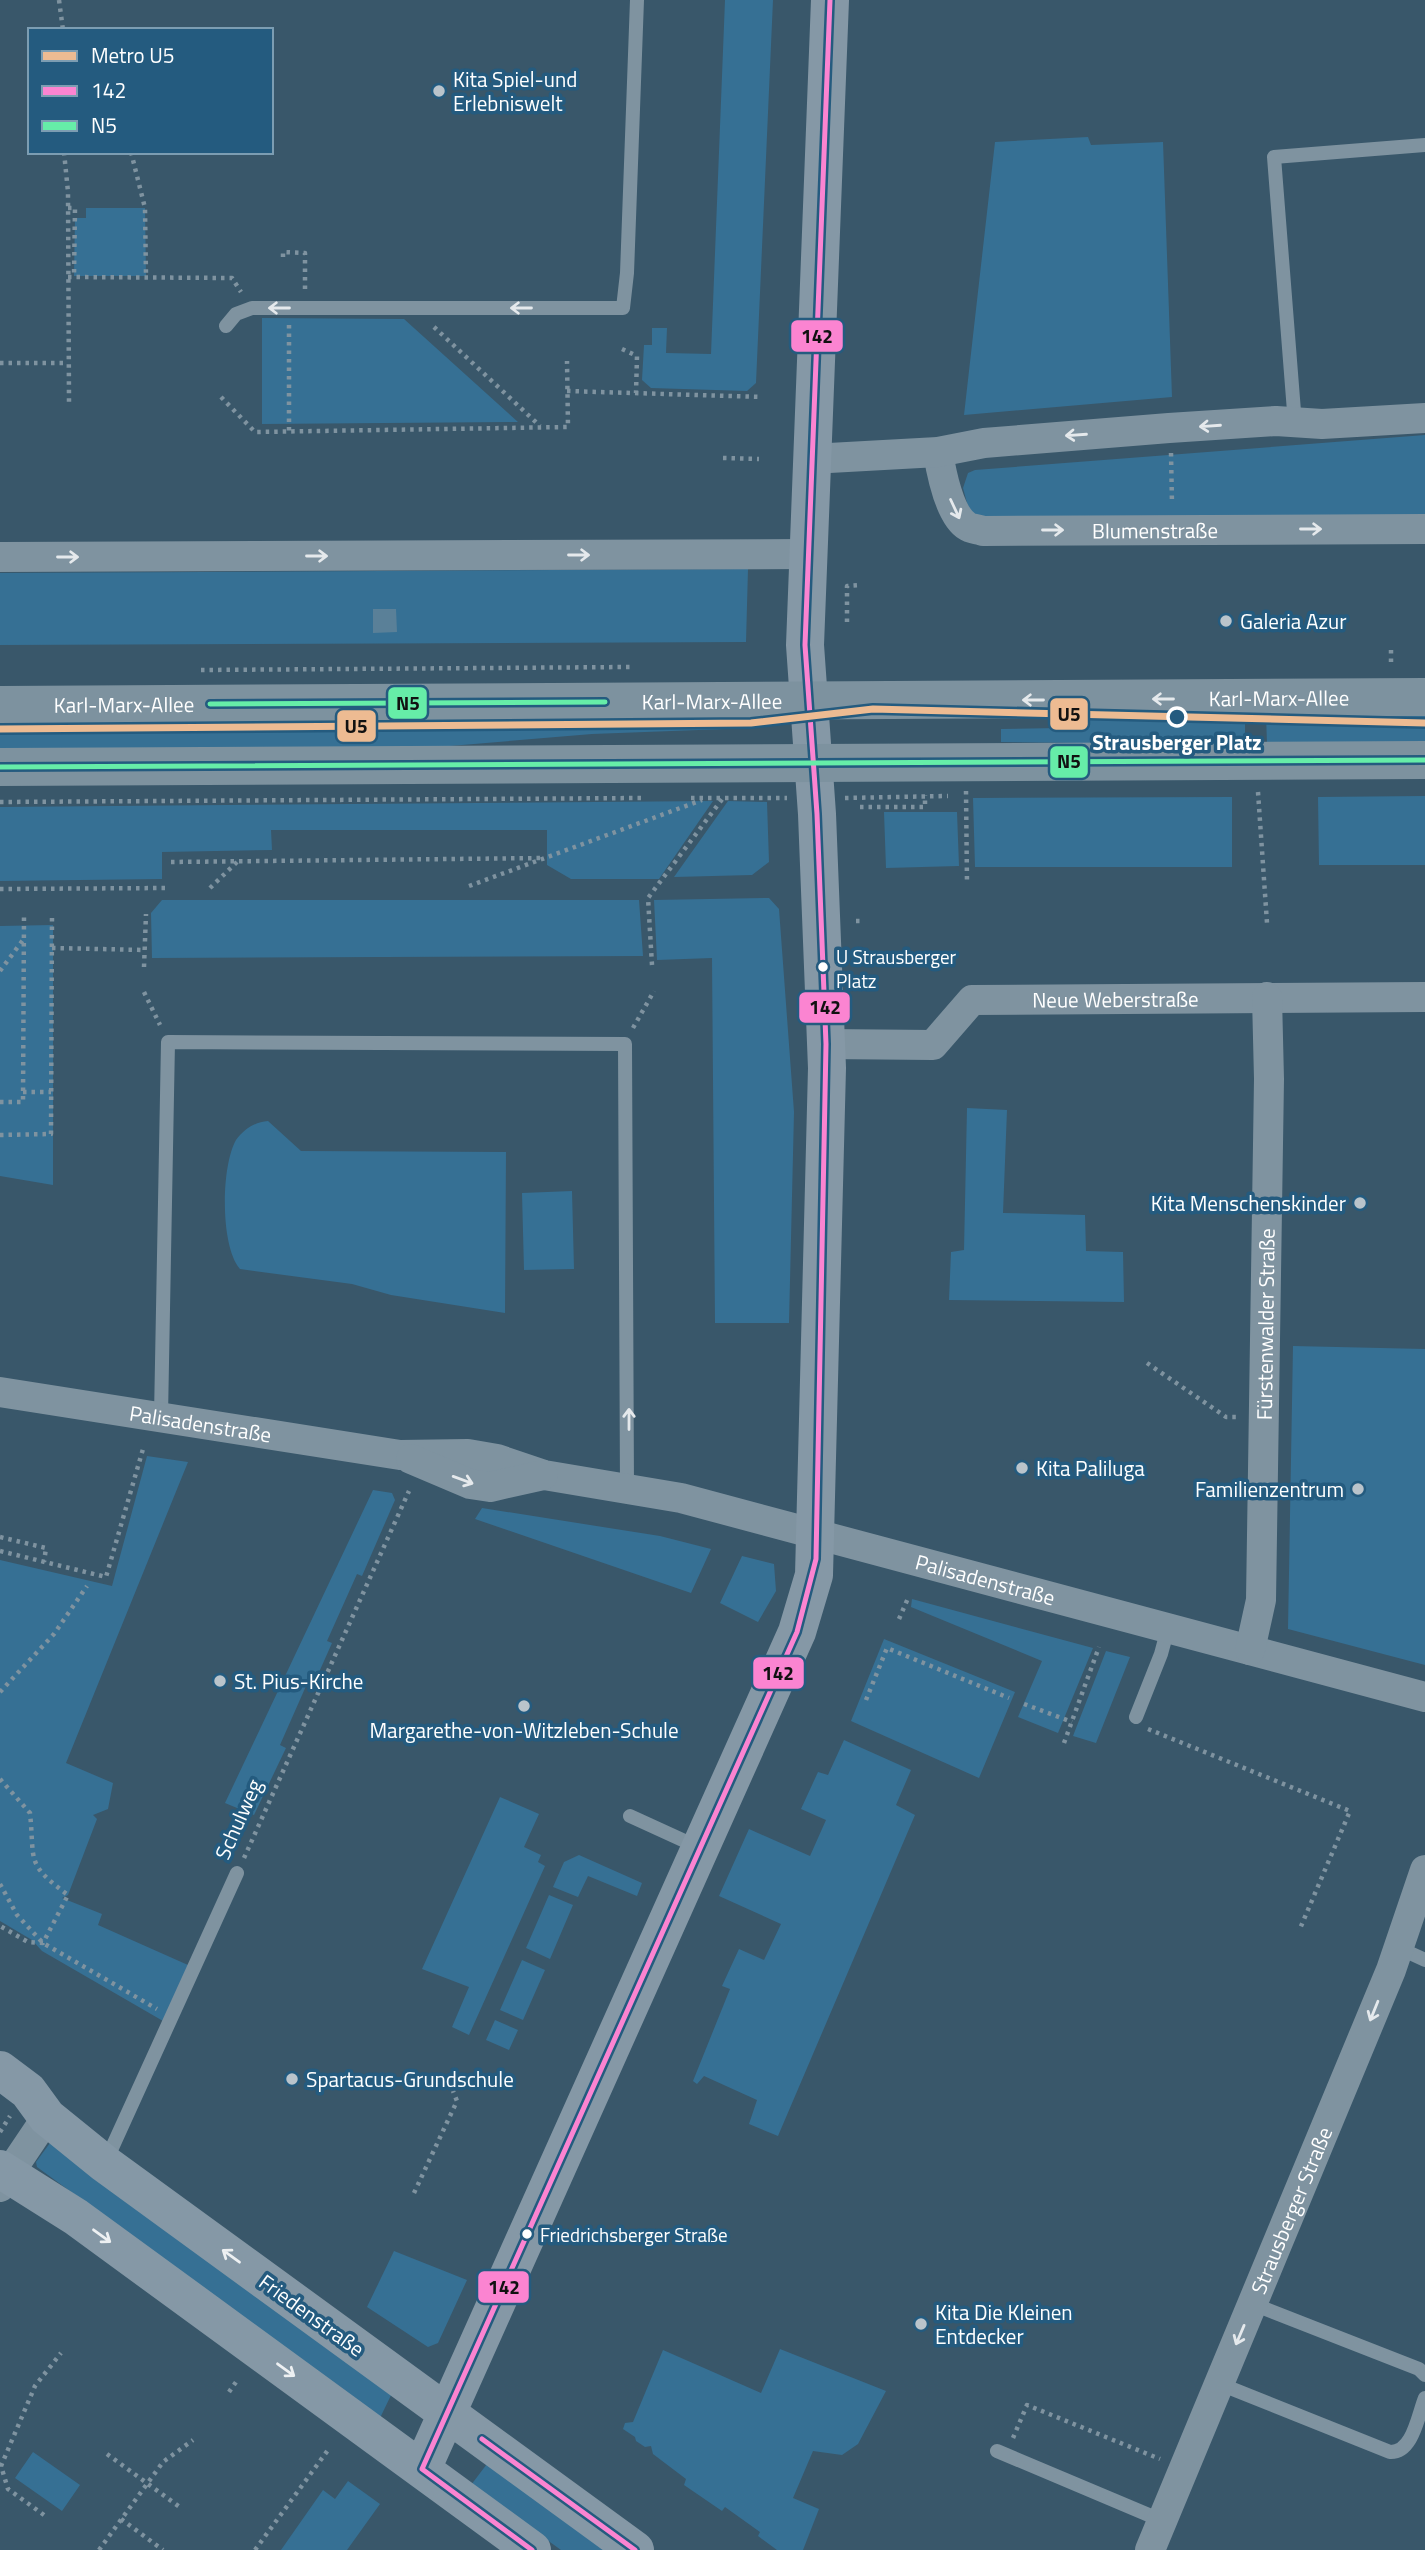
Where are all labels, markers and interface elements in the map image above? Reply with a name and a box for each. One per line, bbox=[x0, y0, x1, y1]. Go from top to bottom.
legend bbox=[28, 28, 273, 154]
text: Metro U5 bbox=[91, 39, 175, 71]
place label: Kita Spiel-und Erlebniswelt bbox=[453, 63, 577, 119]
text: 142 bbox=[91, 74, 126, 106]
marker: Kita Spiel-und Erlebniswelt bbox=[431, 83, 447, 99]
text: N5 bbox=[91, 109, 117, 141]
one-way arrow bbox=[268, 301, 291, 315]
one-way arrow bbox=[510, 301, 533, 315]
line badge: 142 bbox=[790, 319, 844, 353]
text: 142 bbox=[801, 321, 833, 350]
one-way arrow bbox=[1199, 419, 1222, 432]
one-way arrow bbox=[1065, 429, 1088, 442]
one-way arrow bbox=[949, 498, 962, 519]
street label: Blumenstraße bbox=[1092, 514, 1218, 547]
one-way arrow bbox=[1299, 522, 1322, 536]
one-way arrow bbox=[1041, 523, 1064, 537]
one-way arrow bbox=[568, 548, 591, 562]
one-way arrow bbox=[306, 549, 329, 563]
one-way arrow bbox=[56, 550, 79, 564]
place label: Galeria Azur bbox=[1240, 605, 1346, 637]
marker: Galeria Azur bbox=[1218, 613, 1234, 629]
street label: Karl-Marx-Allee bbox=[1209, 681, 1349, 714]
street label: Karl-Marx-Allee bbox=[642, 685, 782, 717]
line badge: N5 bbox=[387, 686, 428, 720]
street label: Karl-Marx-Allee bbox=[54, 688, 194, 721]
text: N5 bbox=[396, 688, 420, 717]
one-way arrow bbox=[1151, 692, 1174, 706]
one-way arrow bbox=[1022, 693, 1045, 707]
line badge: U5 bbox=[1049, 697, 1089, 731]
text: U5 bbox=[1057, 699, 1081, 728]
marker: Strausberger Platz bbox=[1167, 707, 1187, 727]
line badge: U5 bbox=[336, 709, 377, 743]
text: U5 bbox=[344, 711, 368, 740]
place label: Strausberger Platz bbox=[1092, 726, 1262, 758]
line badge: N5 bbox=[1049, 745, 1089, 779]
text: N5 bbox=[1057, 746, 1081, 775]
place label: U Strausberger Platz bbox=[836, 942, 957, 995]
marker: U Strausberger Platz bbox=[816, 960, 830, 974]
street label: Neue Weberstraße bbox=[1032, 982, 1199, 1016]
line badge: 142 bbox=[798, 991, 851, 1024]
text: 142 bbox=[809, 992, 841, 1021]
place label: Kita Menschenskinder bbox=[1151, 1187, 1346, 1219]
marker: Kita Menschenskinder bbox=[1352, 1195, 1368, 1211]
street label: Fürstenwalder Straße bbox=[1248, 1228, 1283, 1420]
street label: Palisadenstraße bbox=[127, 1397, 274, 1451]
one-way arrow bbox=[622, 1408, 636, 1431]
place label: Kita Paliluga bbox=[1036, 1452, 1145, 1484]
marker: Kita Paliluga bbox=[1014, 1460, 1030, 1476]
place label: Familienzentrum bbox=[1195, 1473, 1344, 1505]
one-way arrow bbox=[451, 1475, 473, 1488]
marker: Familienzentrum bbox=[1350, 1481, 1366, 1497]
street label: Palisadenstraße bbox=[912, 1545, 1059, 1613]
line badge: 142 bbox=[752, 1656, 805, 1690]
text: 142 bbox=[762, 1658, 794, 1687]
place label: St. Pius-Kirche bbox=[234, 1665, 363, 1697]
marker: St. Pius-Kirche bbox=[212, 1673, 228, 1689]
marker: Margarethe-von-Witzleben-Schule bbox=[516, 1698, 532, 1714]
place label: Margarethe-von-Witzleben-Schule bbox=[369, 1714, 679, 1746]
street label: Schulweg bbox=[206, 1773, 270, 1864]
one-way arrow bbox=[1366, 2000, 1379, 2022]
place label: Spartacus-Grundschule bbox=[306, 2063, 514, 2095]
marker: Spartacus-Grundschule bbox=[284, 2071, 300, 2087]
street label: Strausberger Straße bbox=[1242, 2122, 1340, 2299]
place label: Friedrichsberger Straße bbox=[540, 2220, 728, 2249]
marker: Friedrichsberger Straße bbox=[520, 2227, 534, 2241]
one-way arrow bbox=[92, 2229, 111, 2243]
one-way arrow bbox=[222, 2249, 241, 2263]
street label: Friedenstraße bbox=[253, 2266, 371, 2364]
line badge: 142 bbox=[477, 2270, 530, 2304]
text: 142 bbox=[488, 2272, 520, 2301]
place label: Kita Die Kleinen Entdecker bbox=[935, 2296, 1073, 2352]
marker: Kita Die Kleinen Entdecker bbox=[913, 2316, 929, 2332]
one-way arrow bbox=[1233, 2324, 1246, 2345]
one-way arrow bbox=[276, 2363, 295, 2377]

